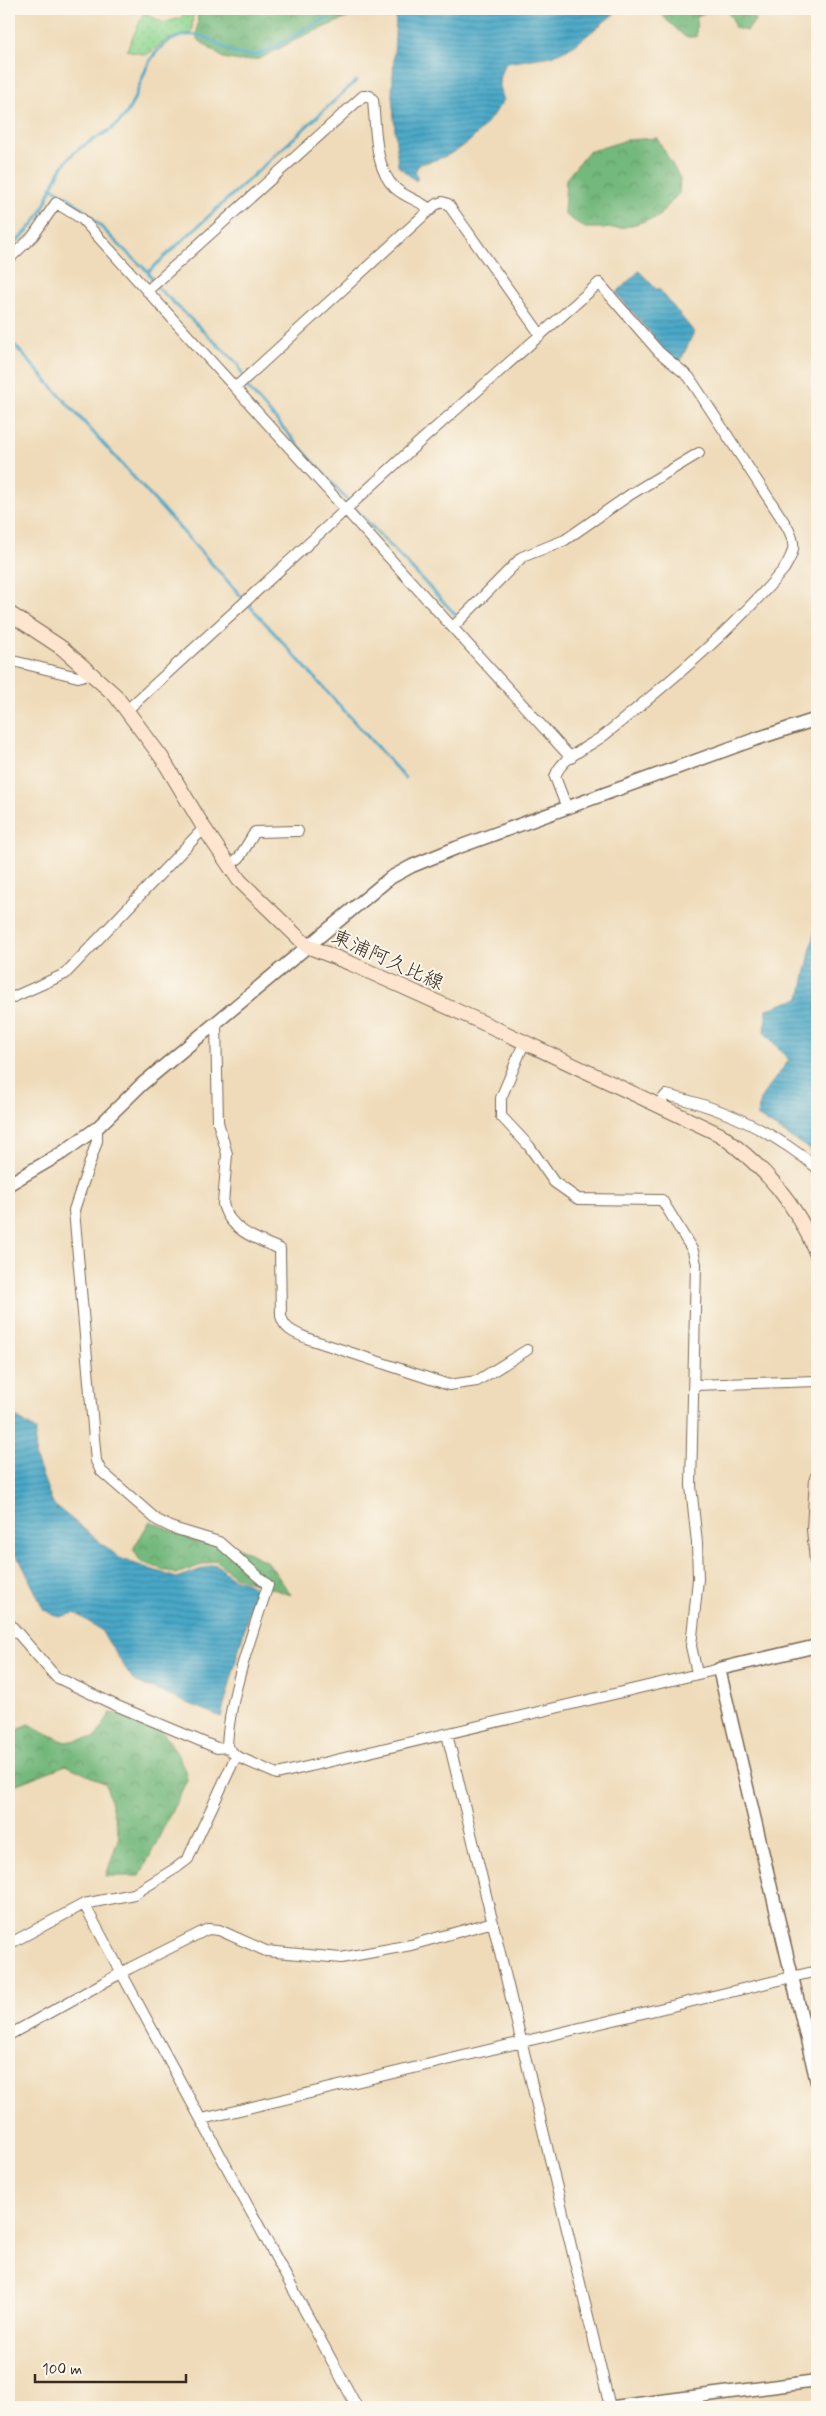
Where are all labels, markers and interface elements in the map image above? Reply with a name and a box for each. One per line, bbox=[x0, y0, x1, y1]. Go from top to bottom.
street label: 東浦阿久比線 bbox=[327, 924, 448, 997]
scale bar bbox=[35, 2351, 186, 2383]
text: 100 m bbox=[42, 2360, 82, 2380]

